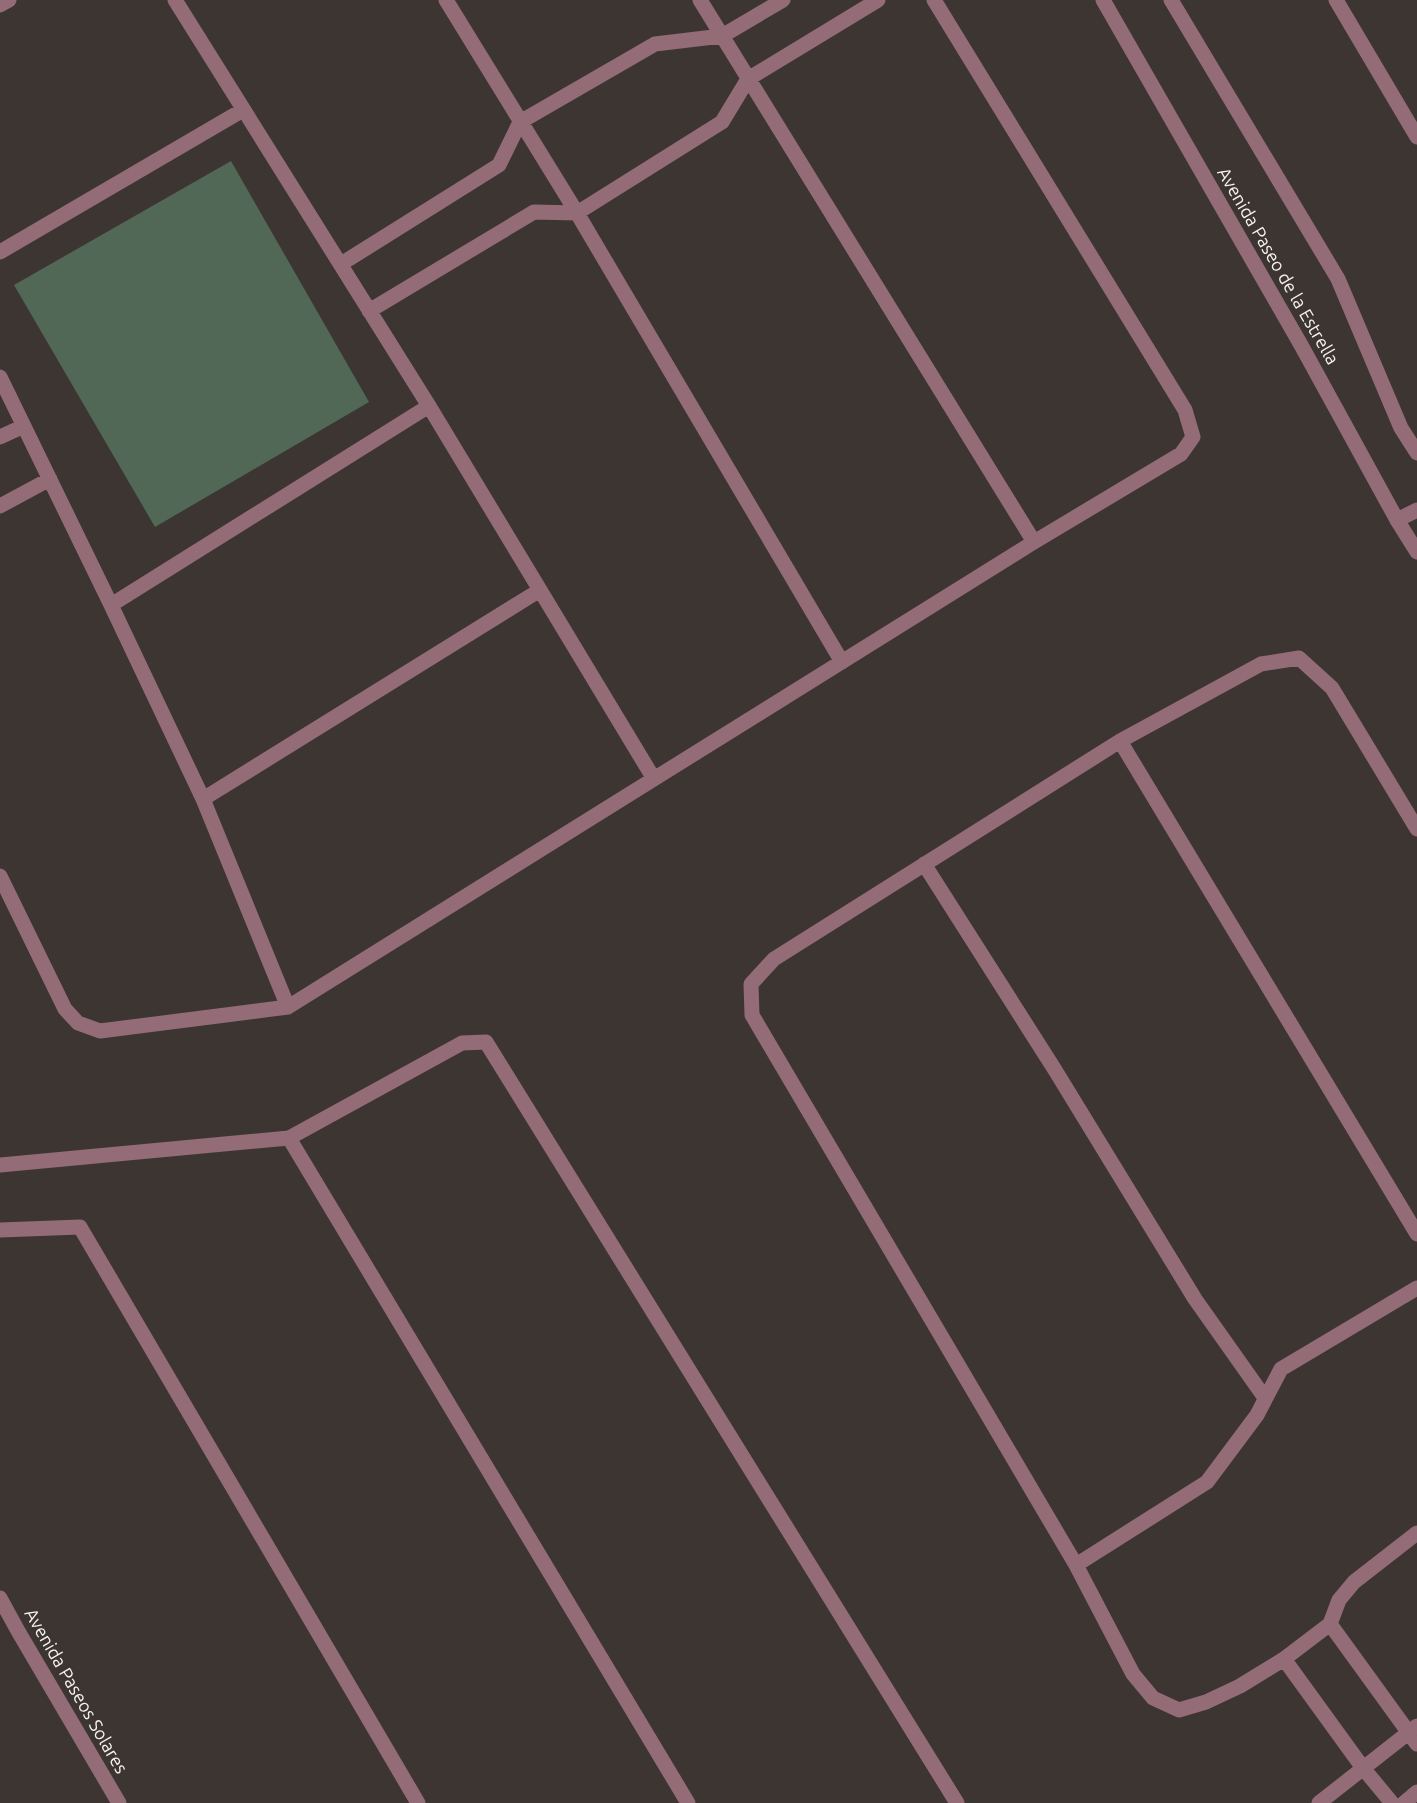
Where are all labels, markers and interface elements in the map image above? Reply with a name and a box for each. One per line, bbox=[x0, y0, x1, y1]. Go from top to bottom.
street label: Avenida Paseo de la Estrella bbox=[1214, 163, 1344, 368]
street label: Avenida Paseos Solares bbox=[21, 1604, 132, 1777]

